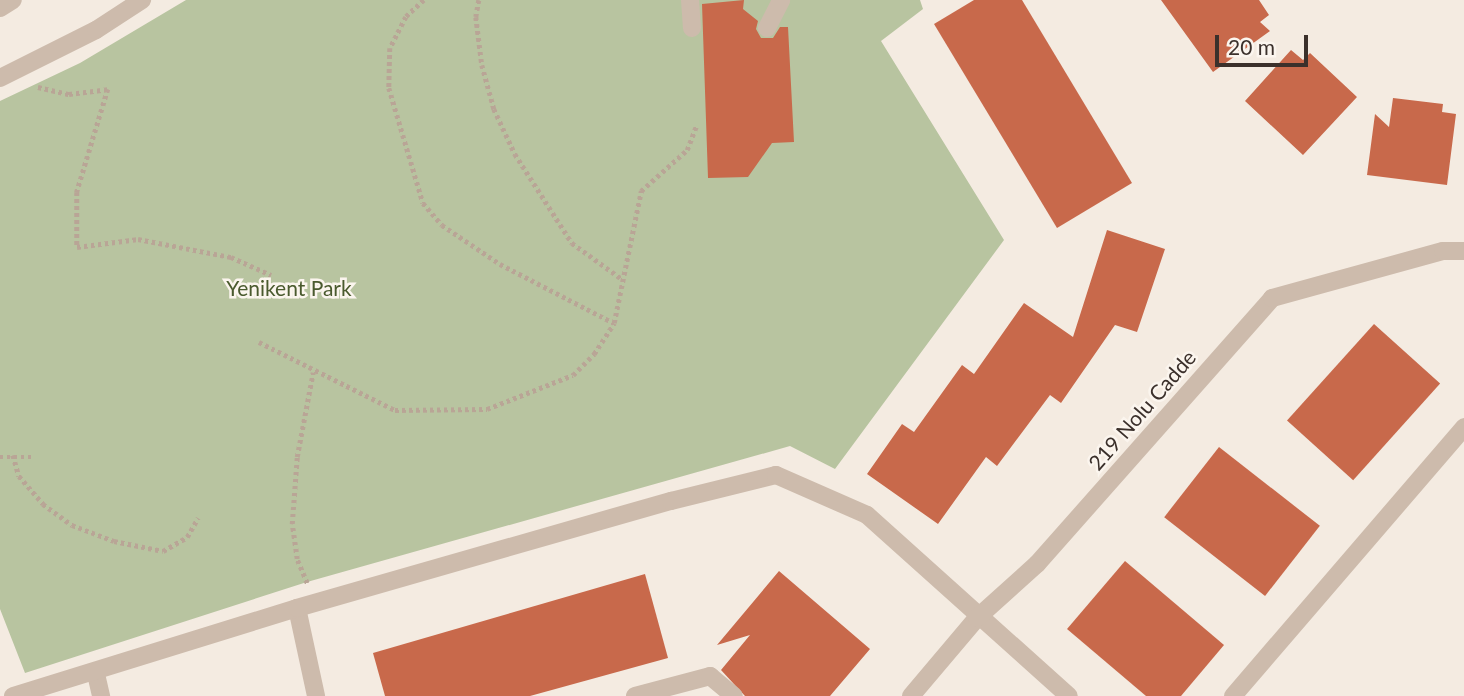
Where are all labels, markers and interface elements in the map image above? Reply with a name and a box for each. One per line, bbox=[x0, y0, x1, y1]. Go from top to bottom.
scale bar bbox=[1219, 21, 1312, 65]
text: 20 m bbox=[1228, 34, 1275, 59]
park label: Yenikent Park bbox=[226, 275, 352, 301]
street label: 219 Nolu Cadde bbox=[1083, 345, 1201, 475]

